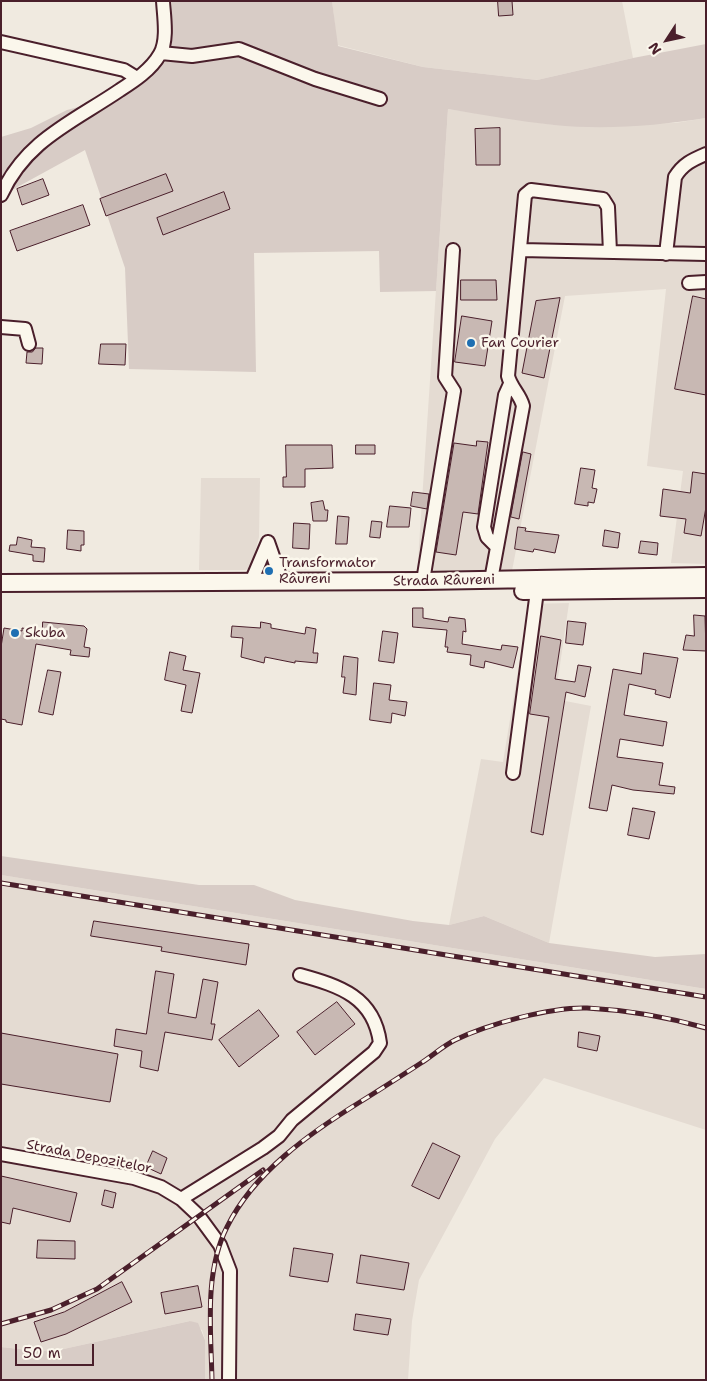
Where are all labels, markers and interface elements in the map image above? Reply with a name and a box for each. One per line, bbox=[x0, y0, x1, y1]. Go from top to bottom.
north arrow bbox=[642, 15, 692, 65]
text: N bbox=[644, 39, 665, 58]
place label: Fan Courier bbox=[481, 335, 559, 351]
marker: Fan Courier bbox=[465, 337, 477, 349]
place label: Transformator Râureni bbox=[279, 555, 376, 588]
marker: Transformator Râureni bbox=[263, 565, 275, 577]
street label: Strada Râureni bbox=[393, 572, 495, 590]
place label: Skuba bbox=[25, 625, 65, 641]
marker: Skuba bbox=[9, 627, 21, 639]
street label: Strada Depozitelor bbox=[25, 1137, 153, 1177]
scale bar bbox=[18, 1334, 96, 1366]
text: 50 m bbox=[23, 1343, 61, 1363]

